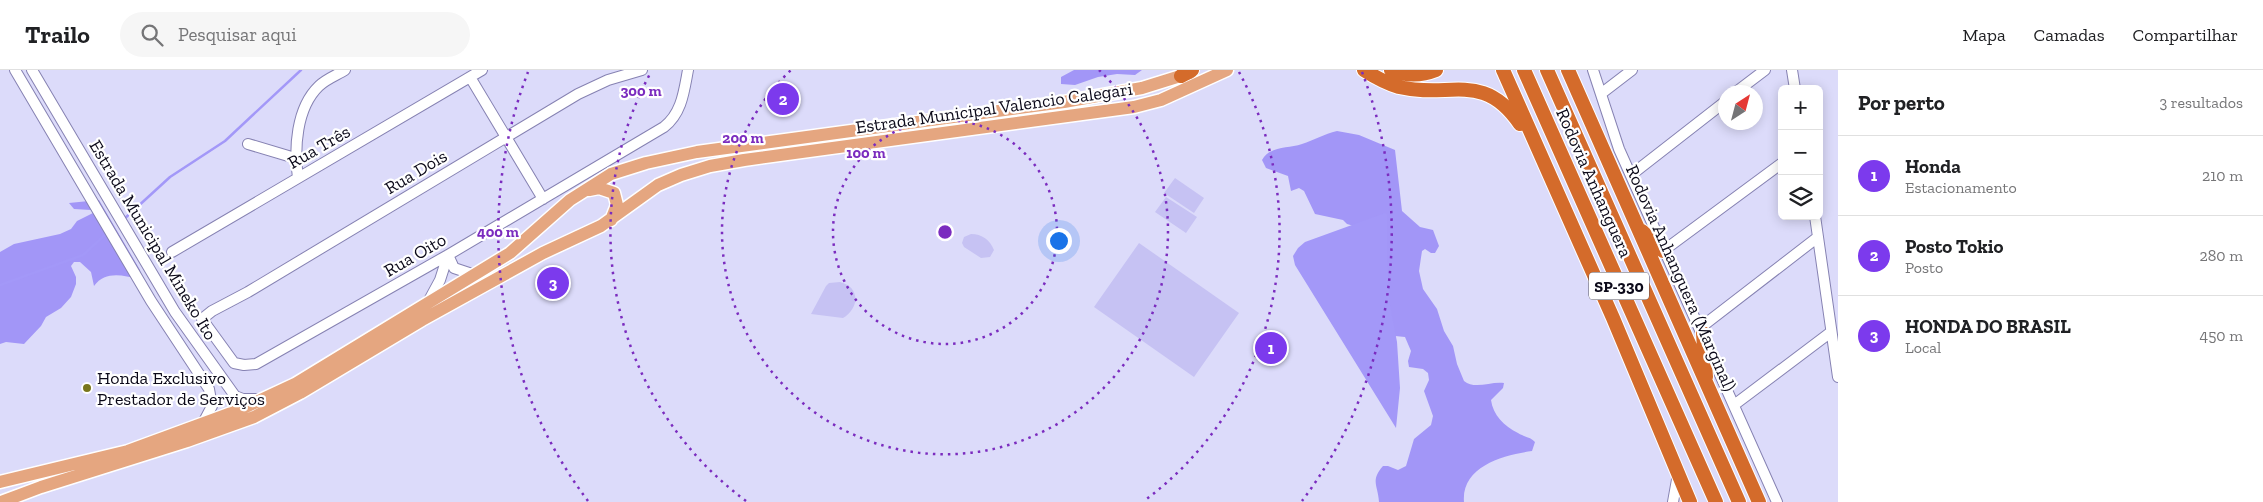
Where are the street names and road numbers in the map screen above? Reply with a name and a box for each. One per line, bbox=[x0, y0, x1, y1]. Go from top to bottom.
street label: Estrada Municipal Valencio Calegari bbox=[854, 78, 1134, 138]
street label: Rodovia Anhanguera bbox=[1551, 105, 1637, 261]
street label: Rua Três bbox=[284, 120, 354, 174]
street label: Estrada Municipal Mineko Ito bbox=[85, 136, 221, 344]
street label: Rua Dois bbox=[381, 145, 451, 199]
street label: Rodovia Anhanguera (Marginal) bbox=[1621, 161, 1741, 395]
street label: Rua Oito bbox=[380, 228, 450, 282]
road number: SP-330 bbox=[1589, 272, 1649, 300]

